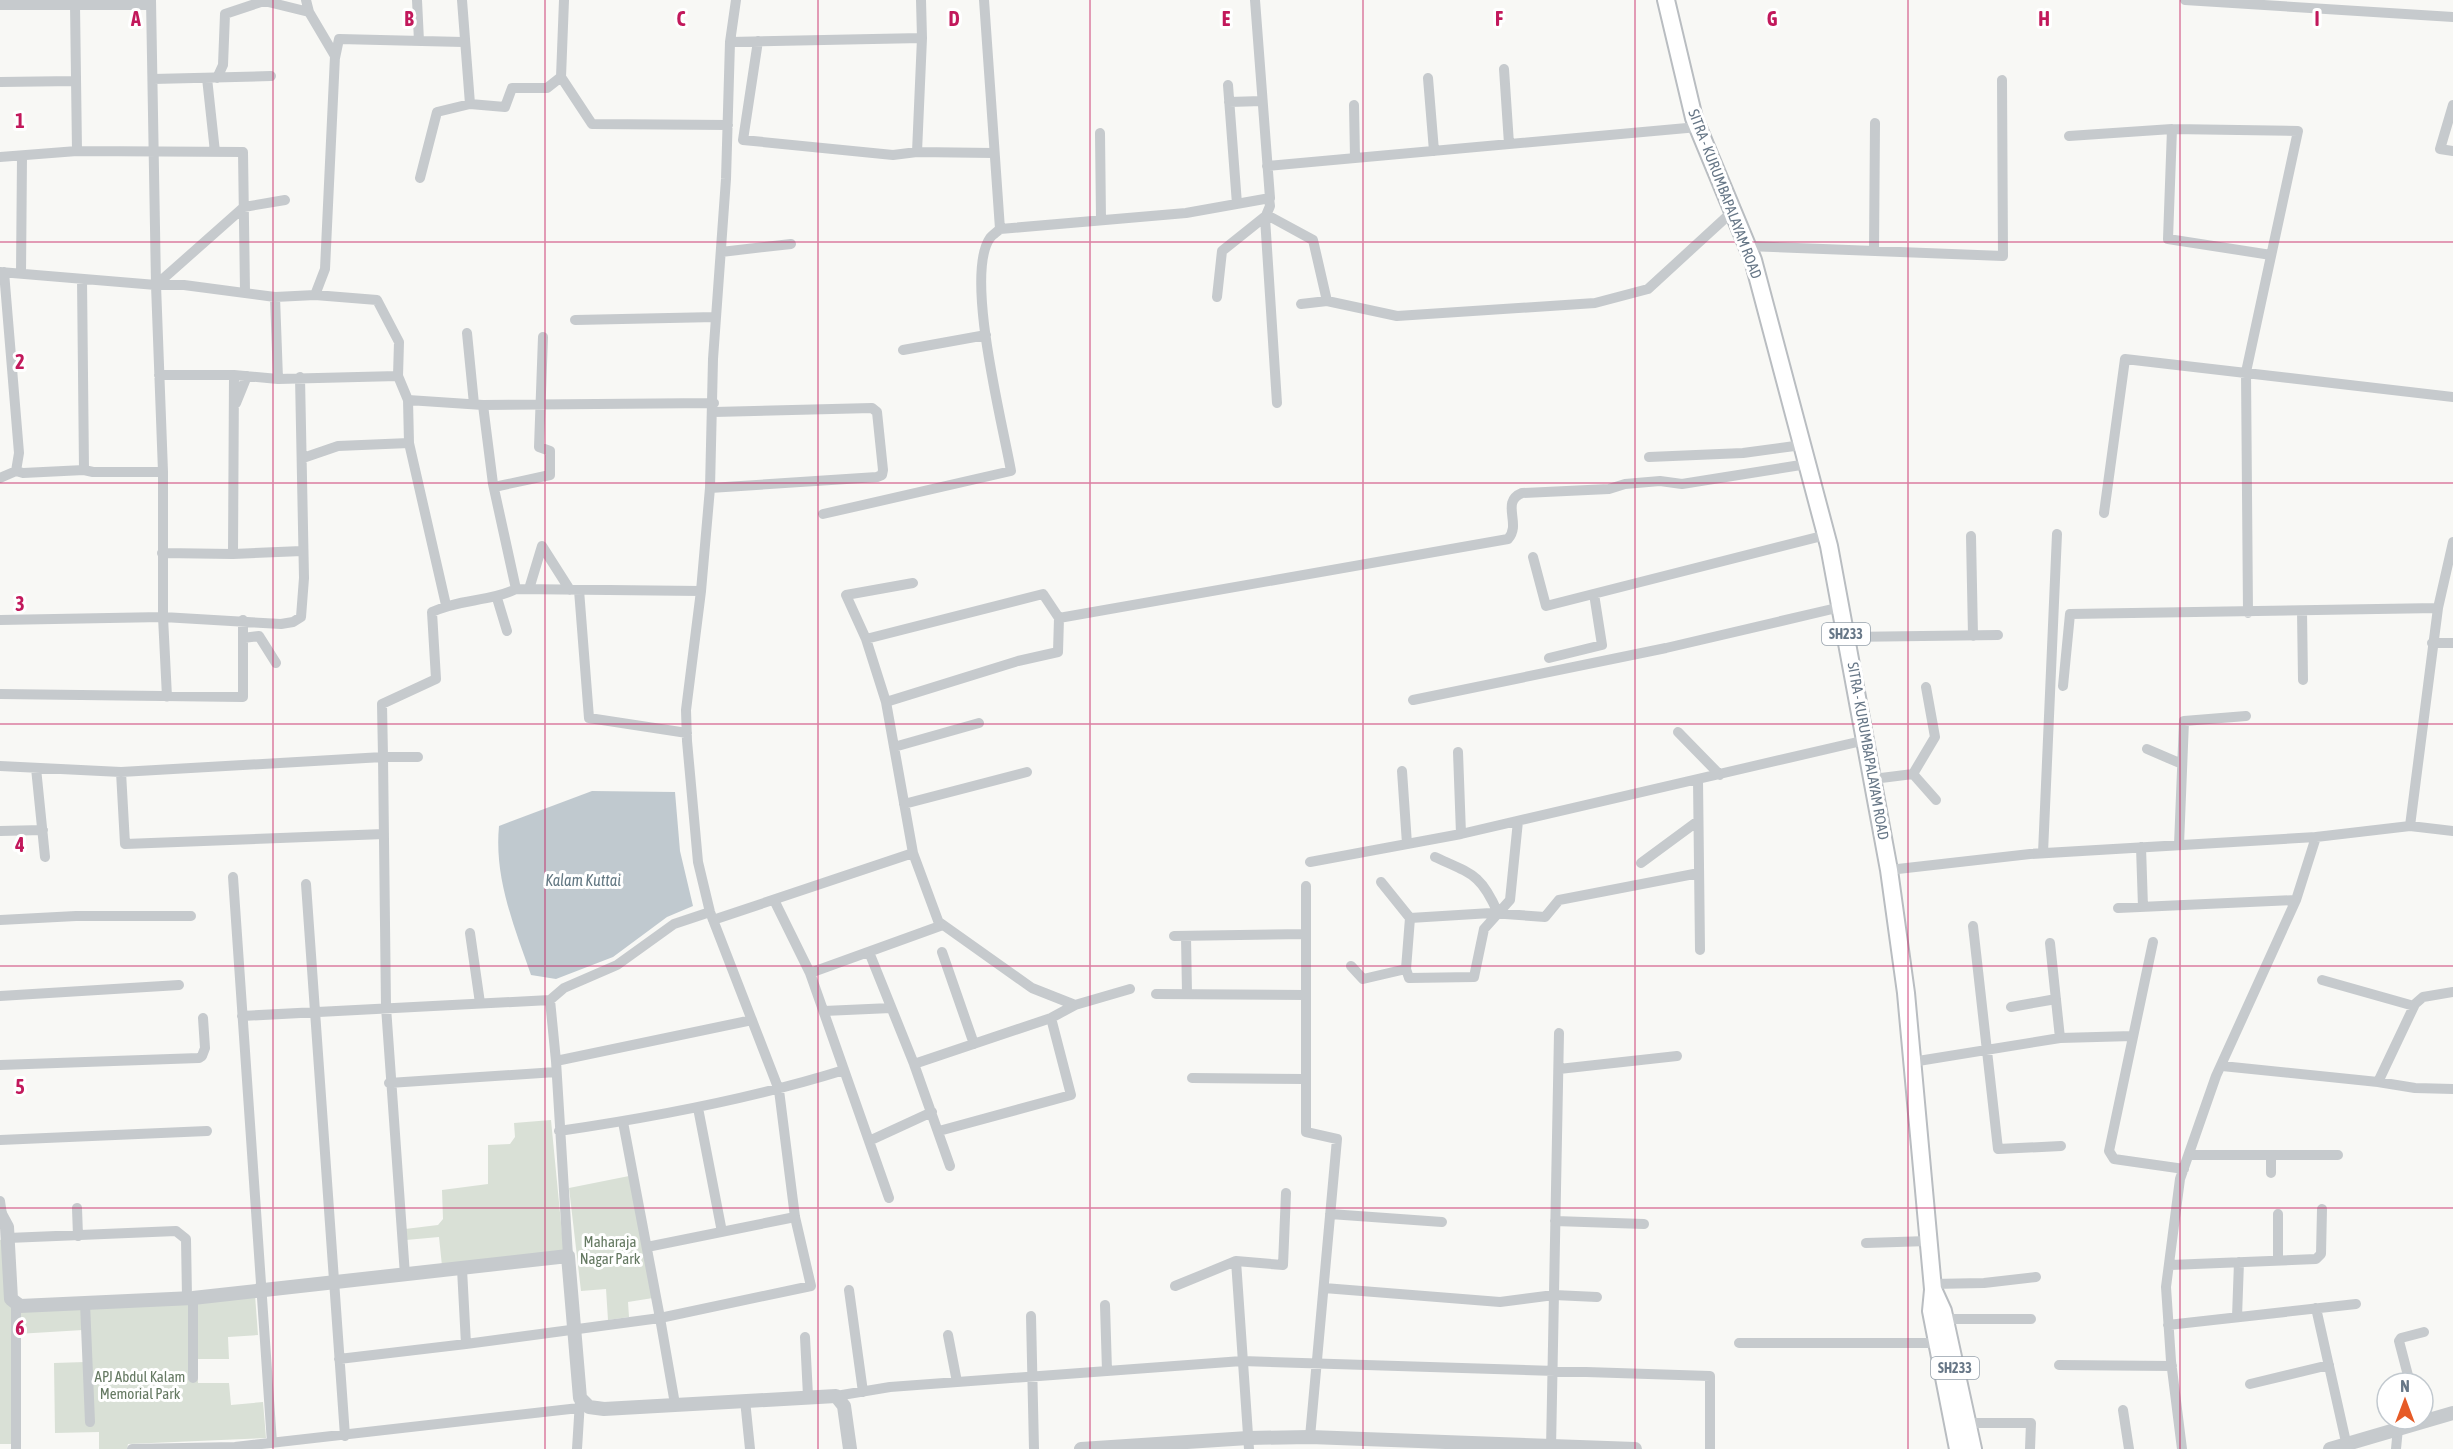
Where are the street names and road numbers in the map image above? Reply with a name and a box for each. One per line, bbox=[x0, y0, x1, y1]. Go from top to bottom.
street label: SITRA - KURUMBAPALAYAM ROAD bbox=[1685, 107, 1766, 281]
road number: SH233 bbox=[1822, 623, 1870, 645]
street label: SITRA - KURUMBAPALAYAM ROAD bbox=[1844, 661, 1893, 841]
road number: SH233 bbox=[1931, 1357, 1979, 1379]

